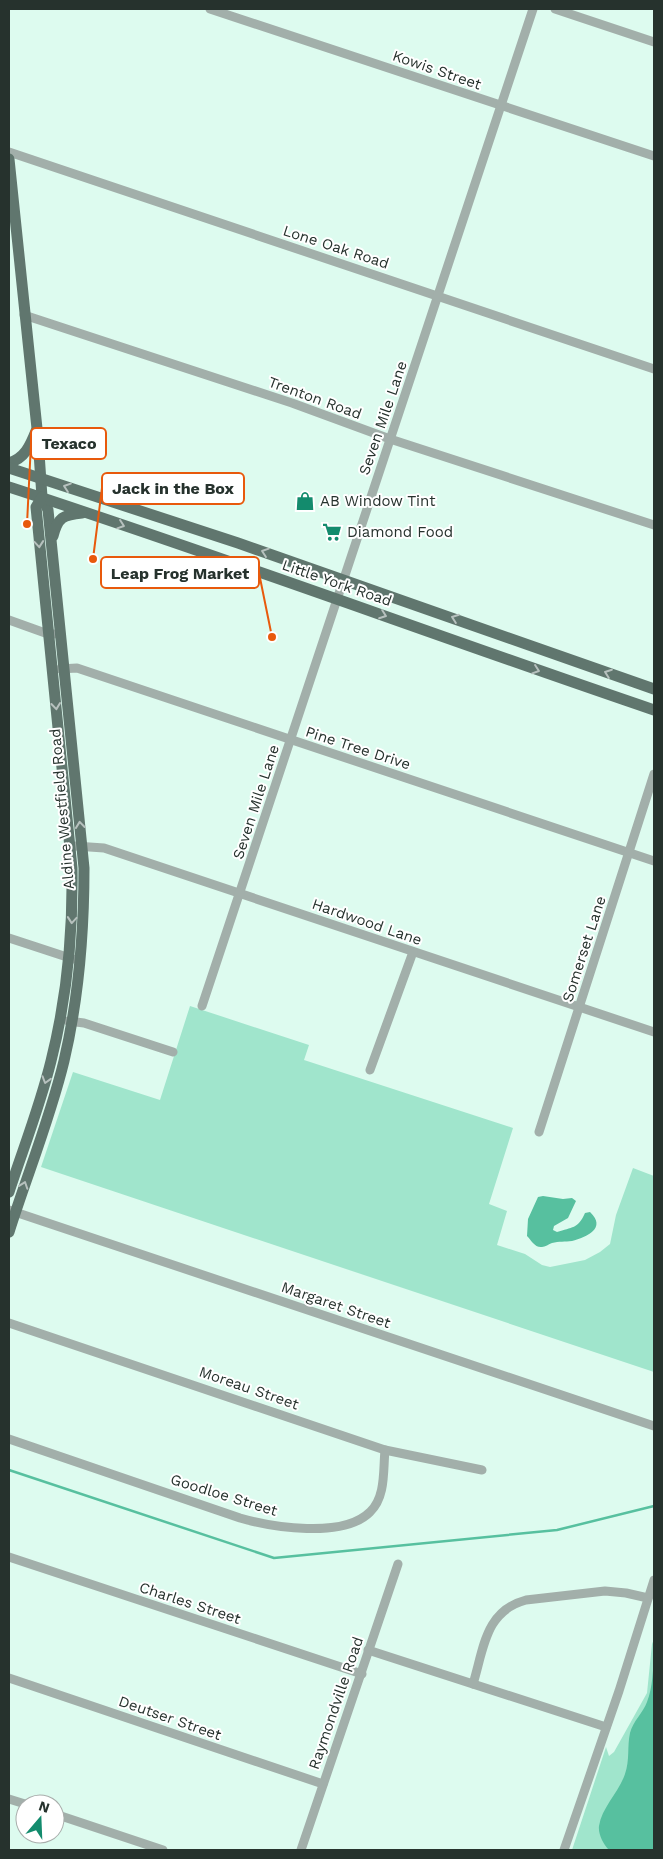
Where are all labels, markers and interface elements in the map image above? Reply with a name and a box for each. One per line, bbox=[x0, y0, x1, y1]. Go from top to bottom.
street label: Kowis Street bbox=[390, 46, 484, 94]
street label: Lone Oak Road bbox=[281, 221, 391, 273]
street label: Seven Mile Lane bbox=[355, 359, 411, 477]
street label: Trenton Road bbox=[266, 373, 364, 423]
callout: Texaco bbox=[31, 428, 106, 459]
text: Texaco bbox=[41, 434, 97, 453]
callout: Jack in the Box bbox=[102, 473, 244, 504]
text: Jack in the Box bbox=[112, 479, 234, 498]
one-way arrow bbox=[63, 483, 71, 493]
shop icon: AB Window Tint bbox=[294, 490, 316, 512]
place label: AB Window Tint bbox=[320, 492, 436, 510]
one-way arrow bbox=[116, 519, 124, 529]
supermarket icon: Diamond Food bbox=[321, 521, 343, 543]
place label: Diamond Food bbox=[347, 523, 453, 541]
one-way arrow bbox=[34, 541, 45, 549]
one-way arrow bbox=[261, 548, 269, 558]
street label: Little York Road bbox=[280, 556, 394, 610]
callout: Leap Frog Market bbox=[101, 557, 259, 588]
text: Leap Frog Market bbox=[111, 564, 249, 583]
one-way arrow bbox=[379, 609, 387, 619]
one-way arrow bbox=[452, 614, 460, 624]
one-way arrow bbox=[532, 664, 540, 674]
one-way arrow bbox=[605, 669, 613, 679]
one-way arrow bbox=[50, 702, 61, 710]
street label: Pine Tree Drive bbox=[303, 723, 413, 773]
street label: Aldine Westfield Road bbox=[46, 728, 78, 890]
street label: Seven Mile Lane bbox=[229, 742, 283, 862]
one-way arrow bbox=[75, 821, 86, 829]
street label: Somerset Lane bbox=[558, 894, 610, 1004]
street label: Hardwood Lane bbox=[310, 895, 424, 949]
one-way arrow bbox=[67, 917, 78, 925]
one-way arrow bbox=[41, 1076, 51, 1084]
one-way arrow bbox=[18, 1182, 28, 1190]
street label: Margaret Street bbox=[279, 1278, 394, 1332]
street label: Moreau Street bbox=[197, 1363, 302, 1414]
street label: Goodloe Street bbox=[168, 1470, 280, 1520]
street label: Charles Street bbox=[137, 1578, 244, 1628]
street label: Raymondville Road bbox=[305, 1634, 367, 1772]
street label: Deutser Street bbox=[116, 1692, 224, 1744]
north arrow bbox=[15, 1794, 65, 1844]
text: N bbox=[37, 1797, 52, 1816]

